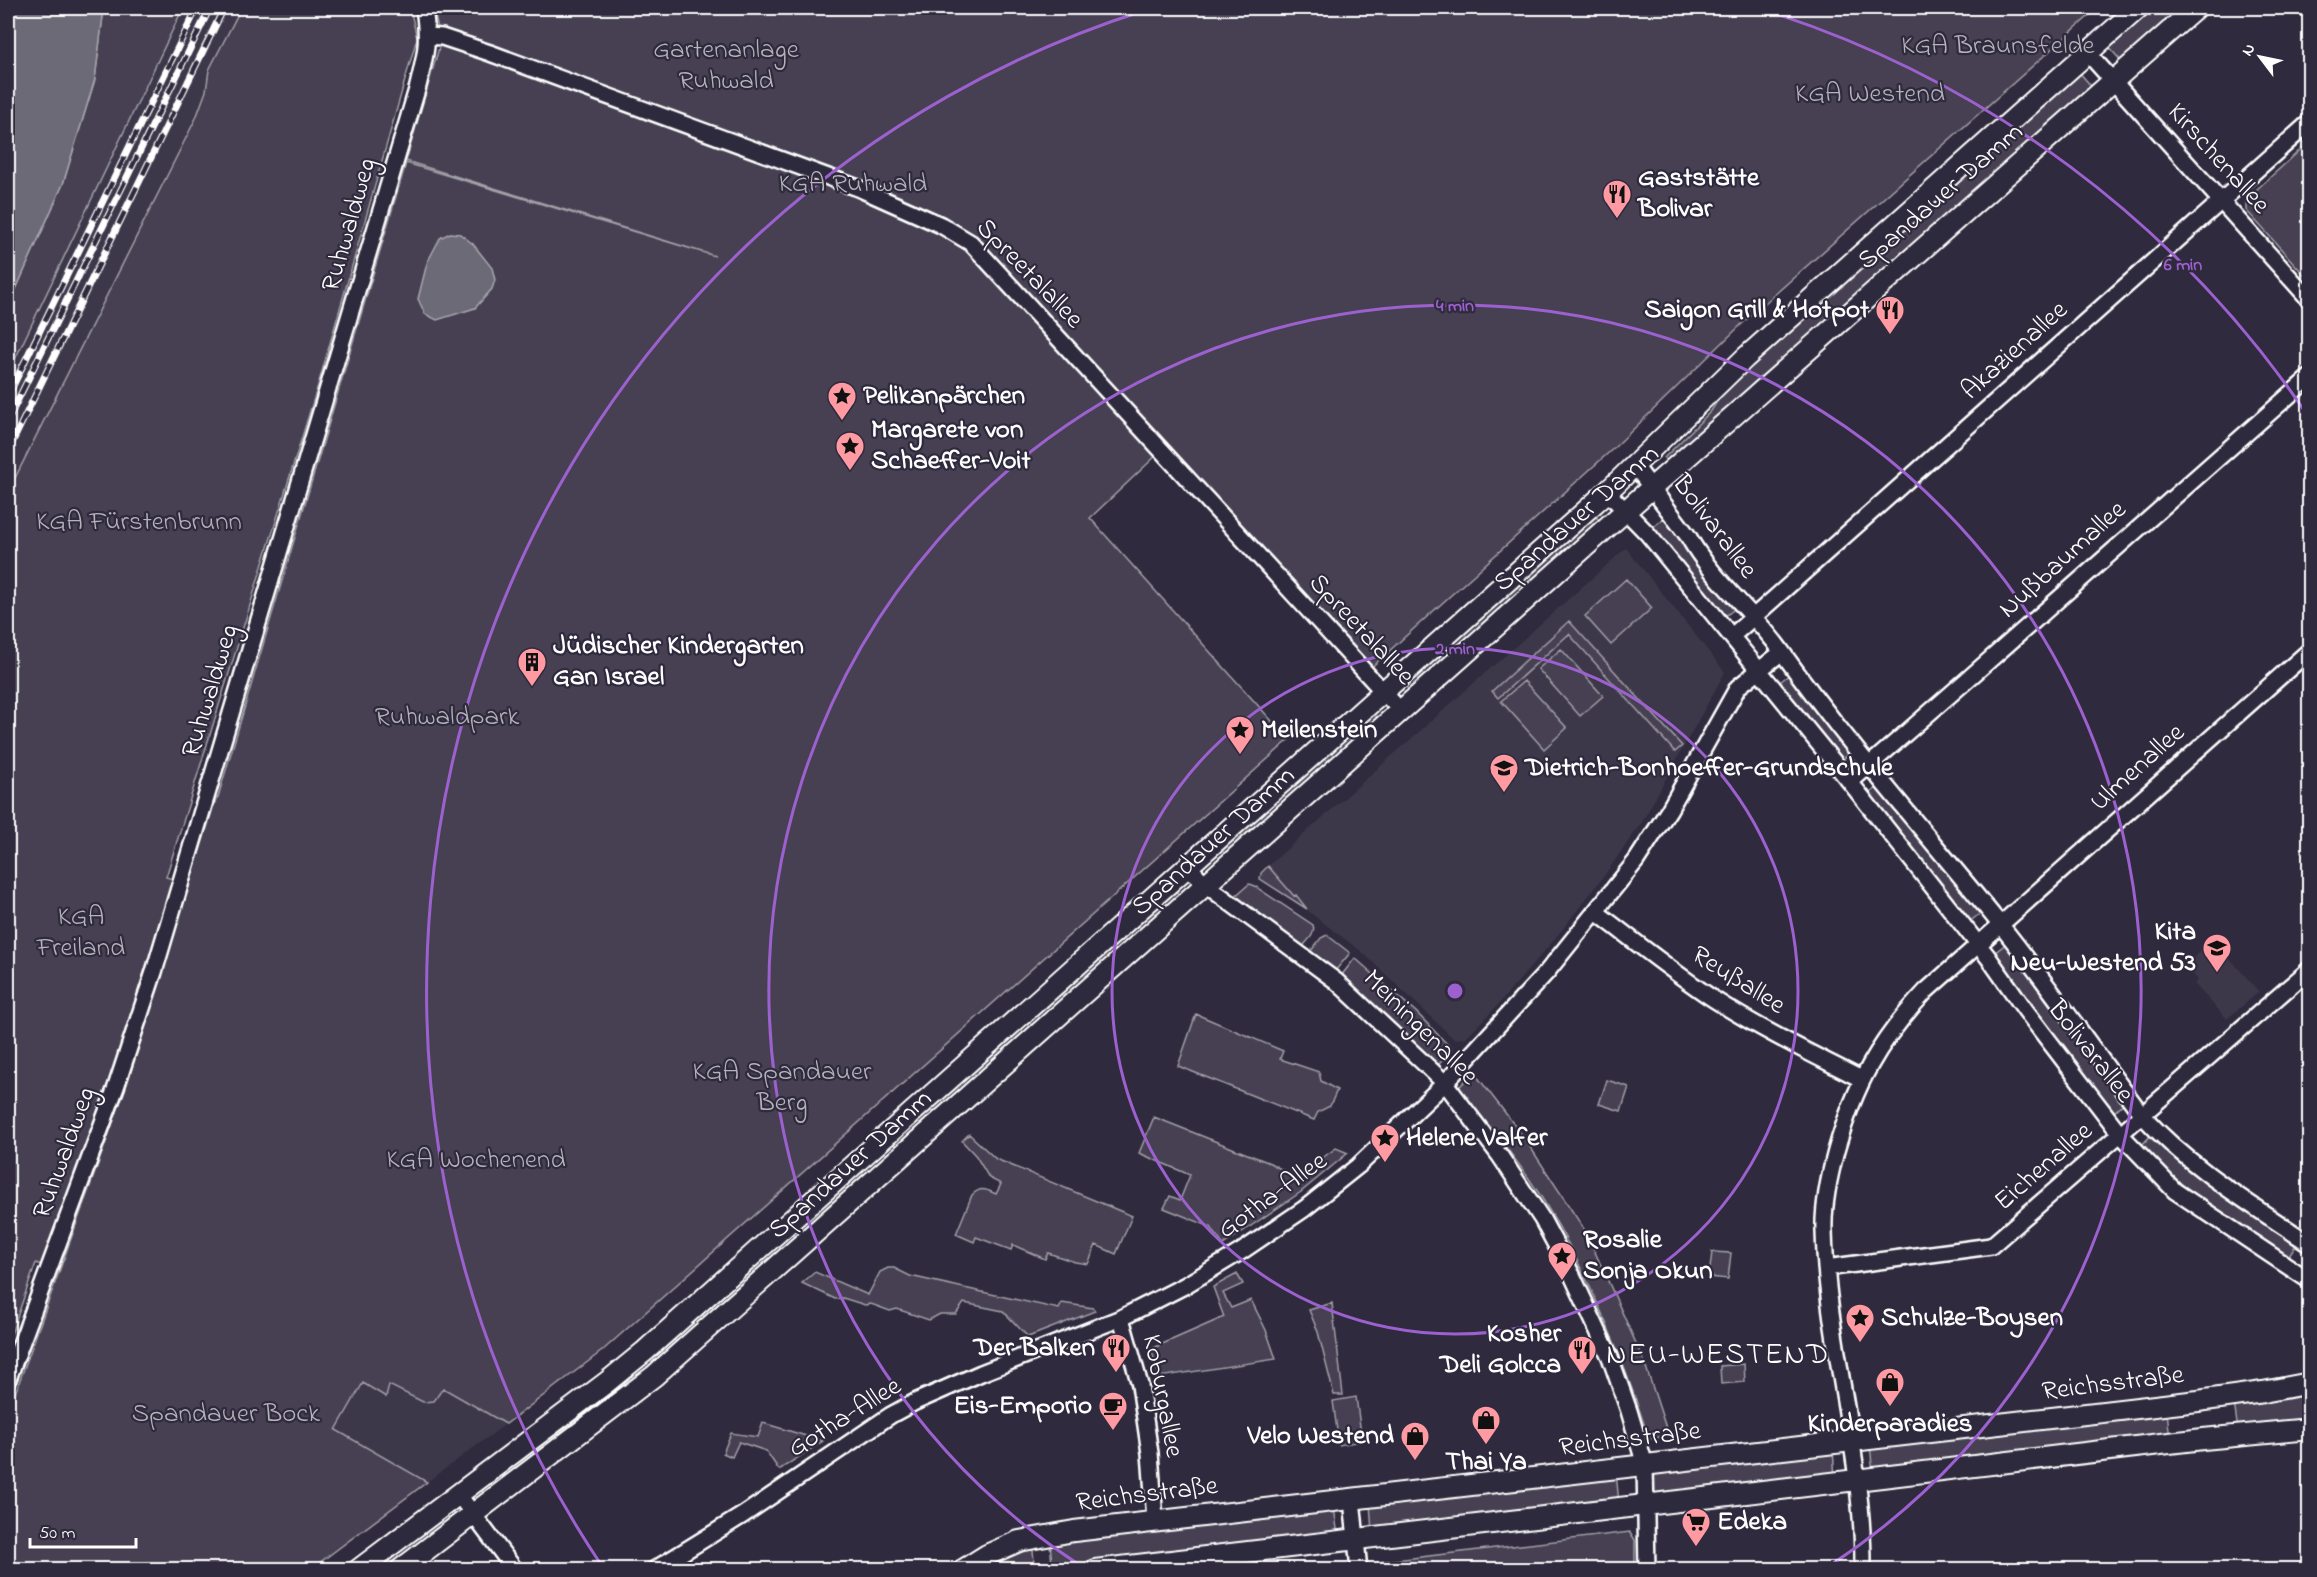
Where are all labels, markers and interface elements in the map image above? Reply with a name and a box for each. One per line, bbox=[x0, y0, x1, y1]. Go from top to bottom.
park label: KGA Braunsfelde bbox=[1901, 27, 2096, 66]
north arrow bbox=[2230, 27, 2290, 87]
park label: Gartenanlage Ruhwald bbox=[653, 31, 800, 101]
text: N bbox=[2236, 39, 2262, 61]
park label: KGA Westend bbox=[1795, 75, 1945, 114]
street label: Kirschenallee bbox=[2157, 95, 2279, 224]
street label: Spandauer Damm bbox=[1850, 114, 2032, 280]
street label: Ruhwaldweg bbox=[312, 154, 388, 296]
place label: Gaststätte Bolivar bbox=[1636, 159, 1760, 229]
park label: KGA Ruhwald bbox=[779, 165, 927, 204]
restaurant icon: Gaststätte Bolivar bbox=[1601, 178, 1633, 220]
street label: Spreetalallee bbox=[966, 210, 1092, 339]
text: 6 min bbox=[2164, 253, 2202, 279]
place label: Saigon Grill & Hotpot bbox=[1644, 291, 1870, 331]
street label: Akazienallee bbox=[1953, 292, 2078, 410]
text: 4 min bbox=[1436, 294, 1474, 320]
restaurant icon: Saigon Grill & Hotpot bbox=[1874, 294, 1906, 336]
place label: Pelikanpärchen bbox=[863, 377, 1025, 416]
place icon: Pelikanpärchen bbox=[826, 380, 858, 422]
place label: Margarete von Schaeffer-Voit bbox=[871, 411, 1031, 481]
place icon: Margarete von Schaeffer-Voit bbox=[834, 430, 866, 472]
street label: Spandauer Damm bbox=[1486, 436, 1668, 602]
street label: Bolivarallee bbox=[1661, 466, 1767, 588]
street label: Nußbaumallee bbox=[1990, 491, 2136, 628]
park label: KGA Fürstenbrunn bbox=[36, 503, 242, 542]
street label: Spreetalallee bbox=[1299, 565, 1424, 695]
street label: Ruhwaldweg bbox=[172, 620, 250, 762]
place label: Jüdischer Kindergarten Gan Israel bbox=[553, 627, 804, 697]
text: 2 min bbox=[1434, 637, 1475, 663]
building icon: Jüdischer Kindergarten Gan Israel bbox=[516, 646, 548, 688]
park label: Ruhwaldpark bbox=[375, 698, 519, 737]
place label: Meilenstein bbox=[1261, 711, 1377, 750]
place icon: Meilenstein bbox=[1224, 714, 1256, 756]
street label: Ulmenallee bbox=[2082, 714, 2195, 821]
place label: Dietrich-Bonhoeffer-Grundschule bbox=[1523, 749, 1894, 788]
school or university icon: Dietrich-Bonhoeffer-Grundschule bbox=[1488, 752, 1520, 794]
street label: Spandauer Damm bbox=[1123, 758, 1305, 926]
park label: KGA Freiland bbox=[36, 898, 125, 968]
place label: Kita Neu-Westend 53 bbox=[2010, 913, 2196, 983]
school or university icon: Kita Neu-Westend 53 bbox=[2201, 932, 2233, 974]
street label: Reußallee bbox=[1683, 937, 1793, 1026]
street label: Meiningenallee bbox=[1353, 961, 1488, 1096]
centre of rings bbox=[1445, 981, 1465, 1001]
street label: Bolivarallee bbox=[2036, 991, 2143, 1113]
park label: KGA Spandauer Berg bbox=[693, 1053, 872, 1123]
street label: Spandauer Damm bbox=[760, 1081, 942, 1249]
street label: Ruhwaldweg bbox=[23, 1082, 107, 1224]
street label: Eichenallee bbox=[1986, 1113, 2102, 1221]
place label: Helene Valfer bbox=[1406, 1119, 1548, 1158]
place icon: Helene Valfer bbox=[1369, 1122, 1401, 1164]
park label: KGA Wochenend bbox=[386, 1141, 566, 1180]
street label: Gotha-Allee bbox=[1210, 1142, 1337, 1249]
place label: Rosalie Sonja Okun bbox=[1583, 1221, 1713, 1291]
place icon: Rosalie Sonja Okun bbox=[1546, 1240, 1578, 1282]
place label: Schulze-Boysen bbox=[1881, 1299, 2063, 1338]
place icon: Schulze-Boysen bbox=[1844, 1302, 1876, 1344]
place label: Kosher Deli Golcca bbox=[1438, 1315, 1562, 1385]
place label: Der Balken bbox=[971, 1329, 1095, 1368]
street label: Koburgallee bbox=[1131, 1331, 1193, 1462]
restaurant icon: Der Balken bbox=[1100, 1332, 1132, 1374]
restaurant icon: Kosher Deli Golcca bbox=[1566, 1334, 1598, 1376]
district label: NEU-WESTEND bbox=[1606, 1334, 1830, 1378]
street label: Reichsstraße bbox=[2040, 1356, 2187, 1412]
shop icon: Kinderparadies bbox=[1874, 1366, 1906, 1408]
street label: Gotha-Allee bbox=[781, 1367, 910, 1468]
place label: Eis-Emporio bbox=[954, 1387, 1092, 1426]
cafe icon: Eis-Emporio bbox=[1097, 1390, 1129, 1432]
park label: Spandauer Bock bbox=[132, 1395, 320, 1434]
shop icon: Thai Ya bbox=[1470, 1404, 1502, 1446]
place label: Kinderparadies bbox=[1808, 1405, 1973, 1444]
street label: Reichsstraße bbox=[1557, 1412, 1704, 1468]
place label: Velo Westend bbox=[1246, 1417, 1395, 1456]
shop icon: Velo Westend bbox=[1399, 1420, 1431, 1462]
place label: Thai Ya bbox=[1445, 1443, 1527, 1482]
street label: Reichsstraße bbox=[1074, 1467, 1221, 1523]
place label: Edeka bbox=[1717, 1503, 1787, 1542]
supermarket icon: Edeka bbox=[1680, 1506, 1712, 1548]
scale bar bbox=[30, 1511, 136, 1549]
text: 50 m bbox=[39, 1521, 76, 1547]

